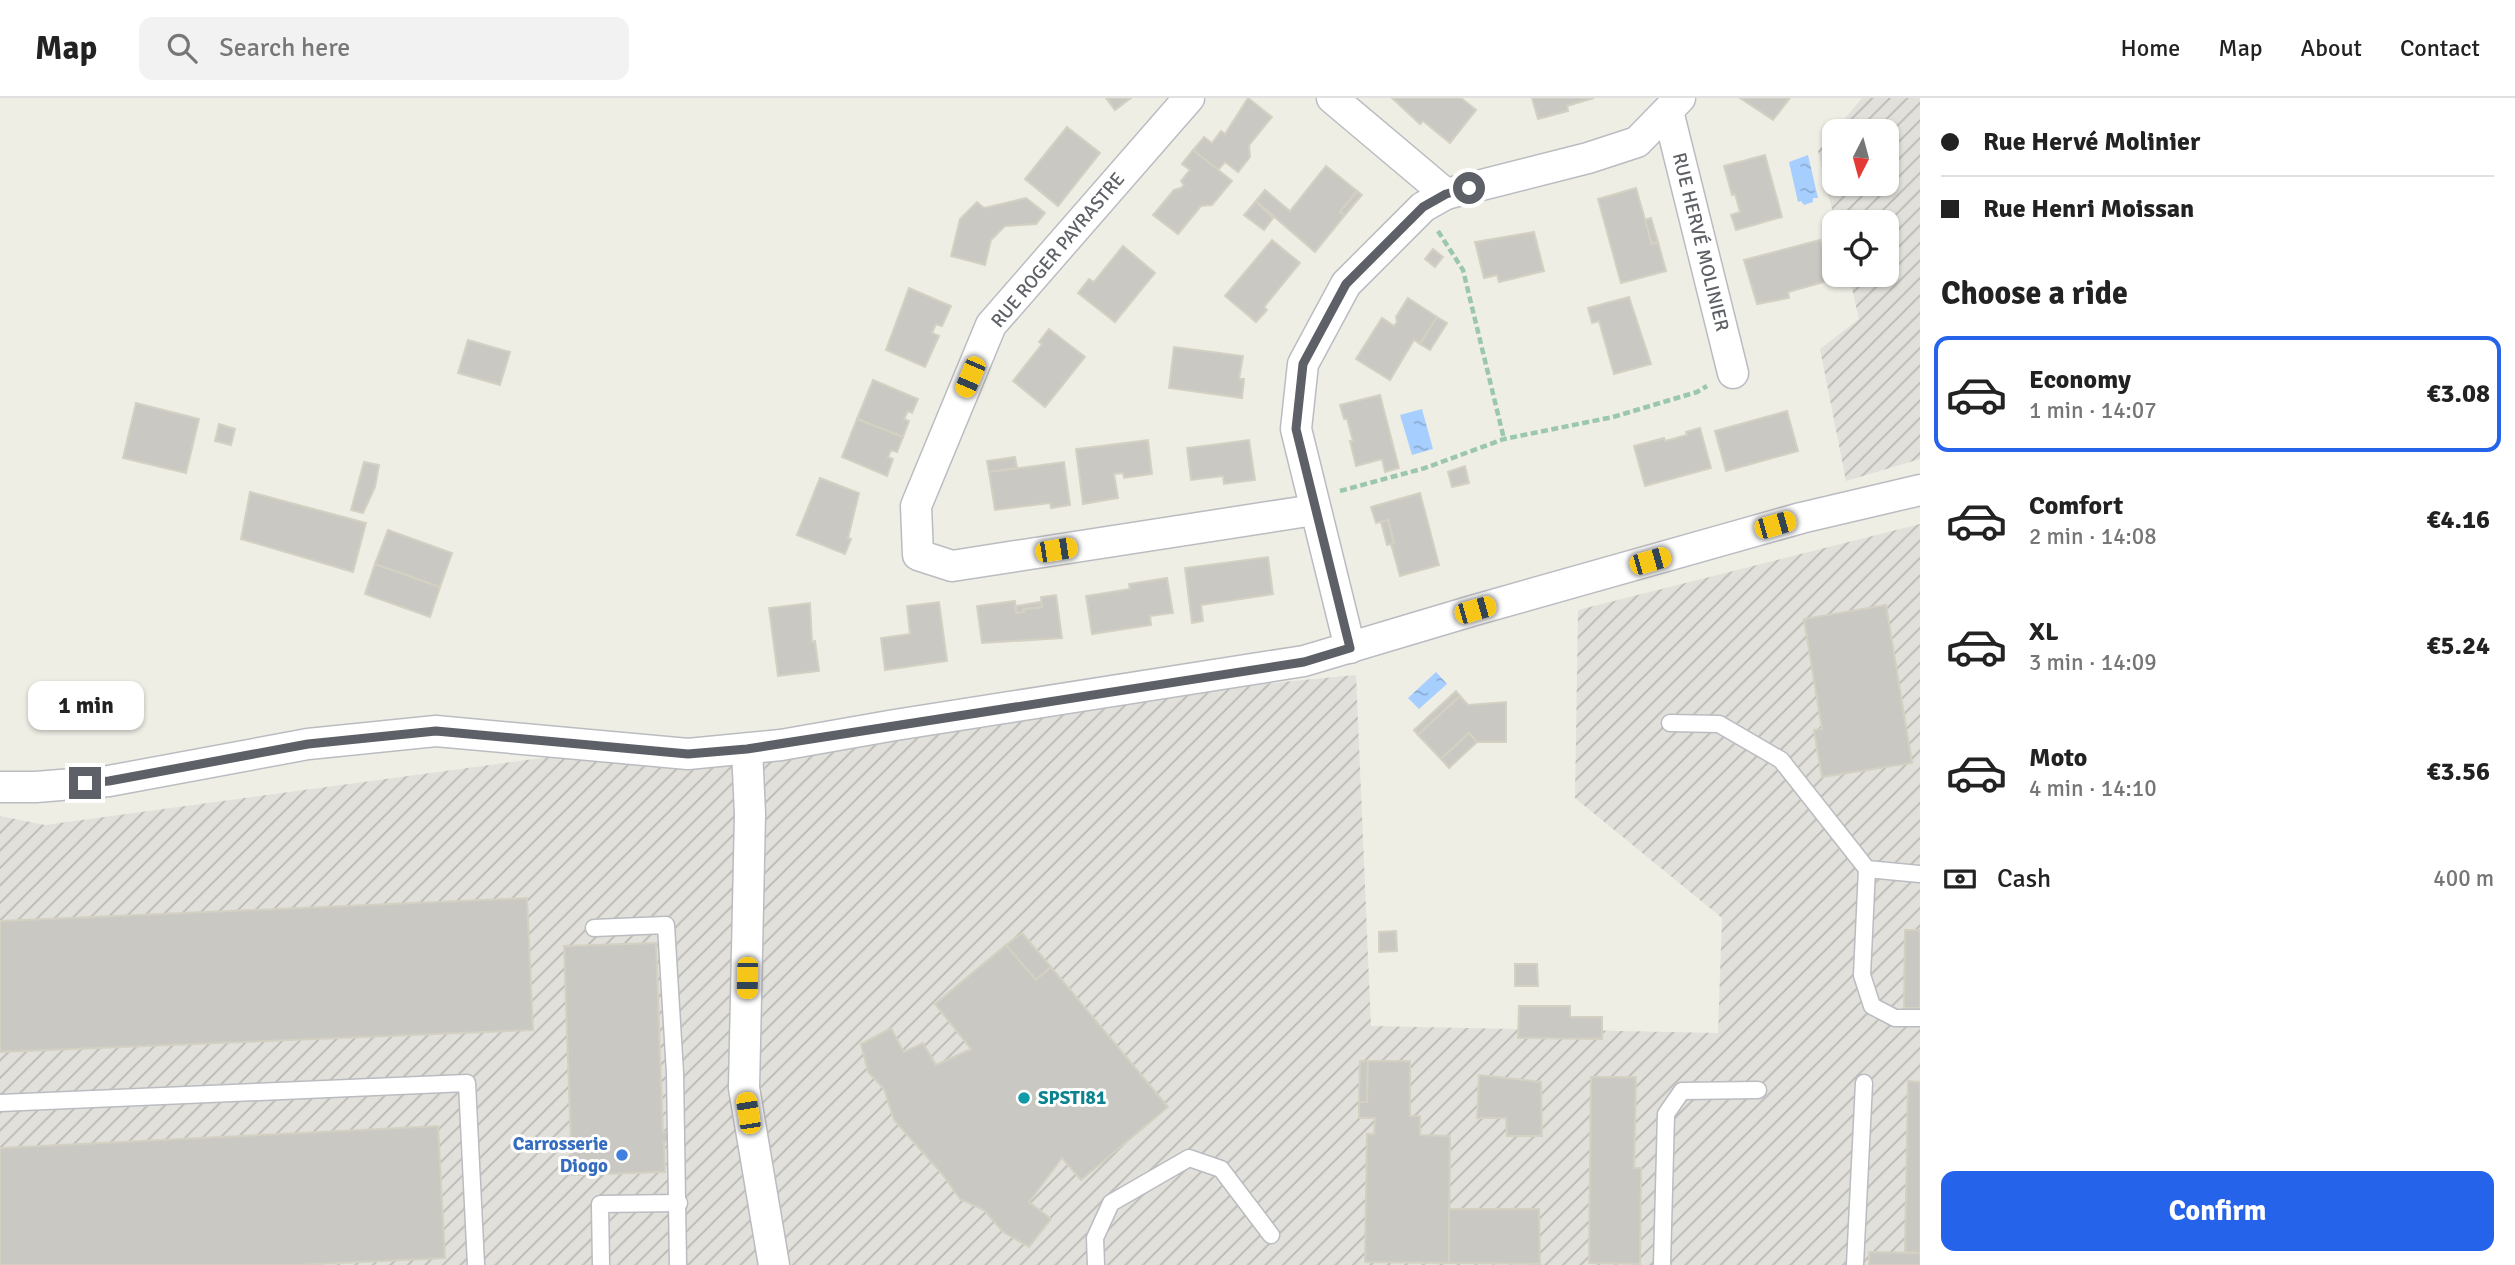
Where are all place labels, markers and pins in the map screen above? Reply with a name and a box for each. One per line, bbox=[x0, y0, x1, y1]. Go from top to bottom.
place label: SPSTI81 bbox=[1038, 1086, 1106, 1110]
marker: SPSTI81 bbox=[1016, 1090, 1032, 1106]
place label: Carrosserie Diogo bbox=[513, 1132, 608, 1178]
marker: Carrosserie Diogo bbox=[614, 1147, 630, 1163]

